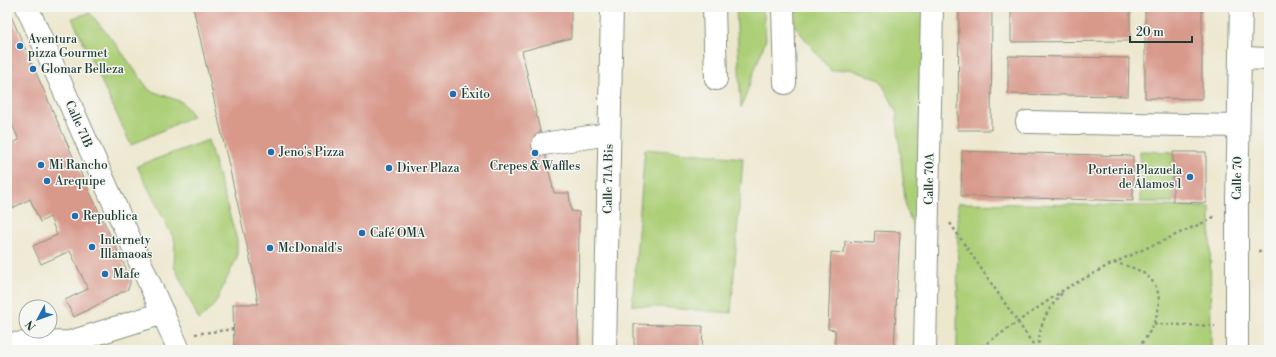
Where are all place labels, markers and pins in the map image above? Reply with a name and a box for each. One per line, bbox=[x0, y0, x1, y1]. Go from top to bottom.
place label: Aventura pizza Gourmet bbox=[27, 32, 108, 61]
marker: Aventura pizza Gourmet bbox=[15, 41, 25, 51]
place label: Glomar Belleza bbox=[41, 62, 125, 77]
marker: Glomar Belleza bbox=[28, 64, 38, 74]
place label: Éxito bbox=[461, 85, 490, 102]
marker: Éxito bbox=[448, 89, 458, 99]
place label: Jeno's Pizza bbox=[278, 145, 345, 160]
marker: Jeno's Pizza bbox=[266, 147, 276, 157]
marker: Crepes & Waffles bbox=[530, 148, 540, 158]
place label: Mi Rancho bbox=[49, 158, 108, 173]
place label: Crepes & Waffles bbox=[490, 159, 580, 174]
marker: Mi Rancho bbox=[36, 160, 46, 170]
place label: Diver Plaza bbox=[397, 161, 460, 176]
marker: Diver Plaza bbox=[384, 163, 394, 173]
place label: Porteria Plazuela de Álamos 1 bbox=[1088, 163, 1183, 192]
marker: Porteria Plazuela de Álamos 1 bbox=[1185, 172, 1195, 182]
place label: Arequipe bbox=[54, 174, 106, 189]
marker: Arequipe bbox=[42, 176, 52, 186]
place label: Republica bbox=[83, 209, 138, 224]
marker: Republica bbox=[70, 211, 80, 221]
place label: Café OMA bbox=[370, 226, 426, 241]
marker: Café OMA bbox=[357, 228, 367, 238]
place label: Internety Illamaoas bbox=[100, 233, 152, 262]
place label: McDonald's bbox=[278, 241, 342, 256]
marker: Internety Illamaoas bbox=[87, 242, 97, 252]
marker: McDonald's bbox=[265, 243, 275, 253]
place label: Mafe bbox=[113, 267, 140, 282]
marker: Mafe bbox=[100, 269, 110, 279]

